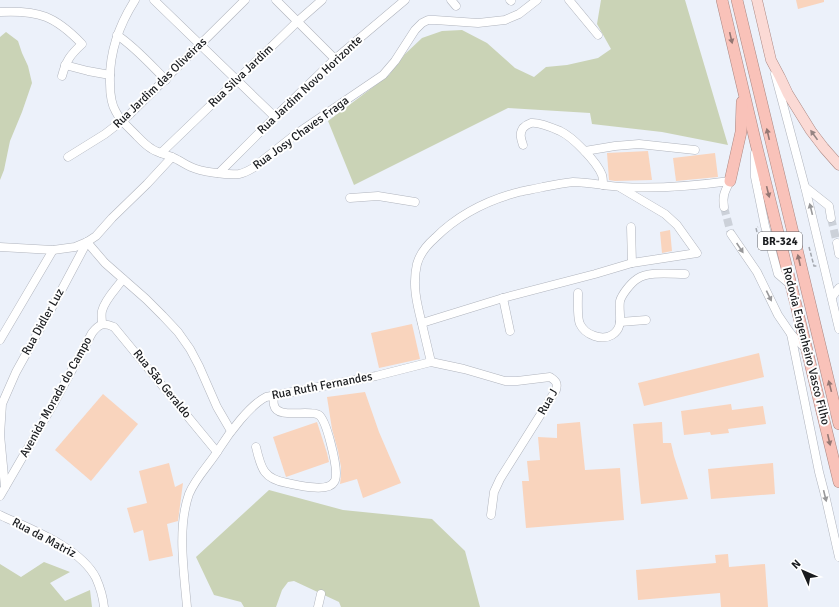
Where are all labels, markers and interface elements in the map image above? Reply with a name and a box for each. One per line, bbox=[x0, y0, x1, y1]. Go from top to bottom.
street label: Rua Jardim Novo Horizonte bbox=[254, 32, 366, 138]
one-way arrow bbox=[728, 32, 734, 44]
street label: Rua Jardim das Oliveiras bbox=[110, 34, 210, 132]
street label: Rua Silva Jardim bbox=[205, 41, 277, 111]
street label: Rua Josy Chaves Fraga bbox=[250, 93, 352, 173]
one-way arrow bbox=[765, 127, 771, 140]
one-way arrow bbox=[810, 130, 818, 141]
one-way arrow bbox=[765, 185, 771, 198]
one-way arrow bbox=[807, 203, 813, 216]
road number: BR-324 bbox=[758, 232, 802, 250]
one-way arrow bbox=[736, 243, 744, 253]
one-way arrow bbox=[795, 254, 801, 266]
street label: Rodovia Engenheiro Vasco Filho bbox=[779, 266, 833, 426]
street label: Rua Didler Luz bbox=[19, 286, 67, 358]
one-way arrow bbox=[765, 290, 772, 301]
street label: Avenida Morada do Campo bbox=[17, 334, 95, 460]
street label: Rua São Geraldo bbox=[130, 347, 194, 421]
street label: Rua Ruth Fernandes bbox=[270, 369, 374, 403]
one-way arrow bbox=[826, 380, 832, 393]
street label: Rua J bbox=[535, 386, 561, 418]
one-way arrow bbox=[826, 434, 832, 446]
one-way arrow bbox=[823, 489, 829, 502]
street label: Rua da Matriz bbox=[9, 515, 79, 561]
north arrow bbox=[783, 551, 823, 591]
text: N bbox=[789, 557, 804, 572]

